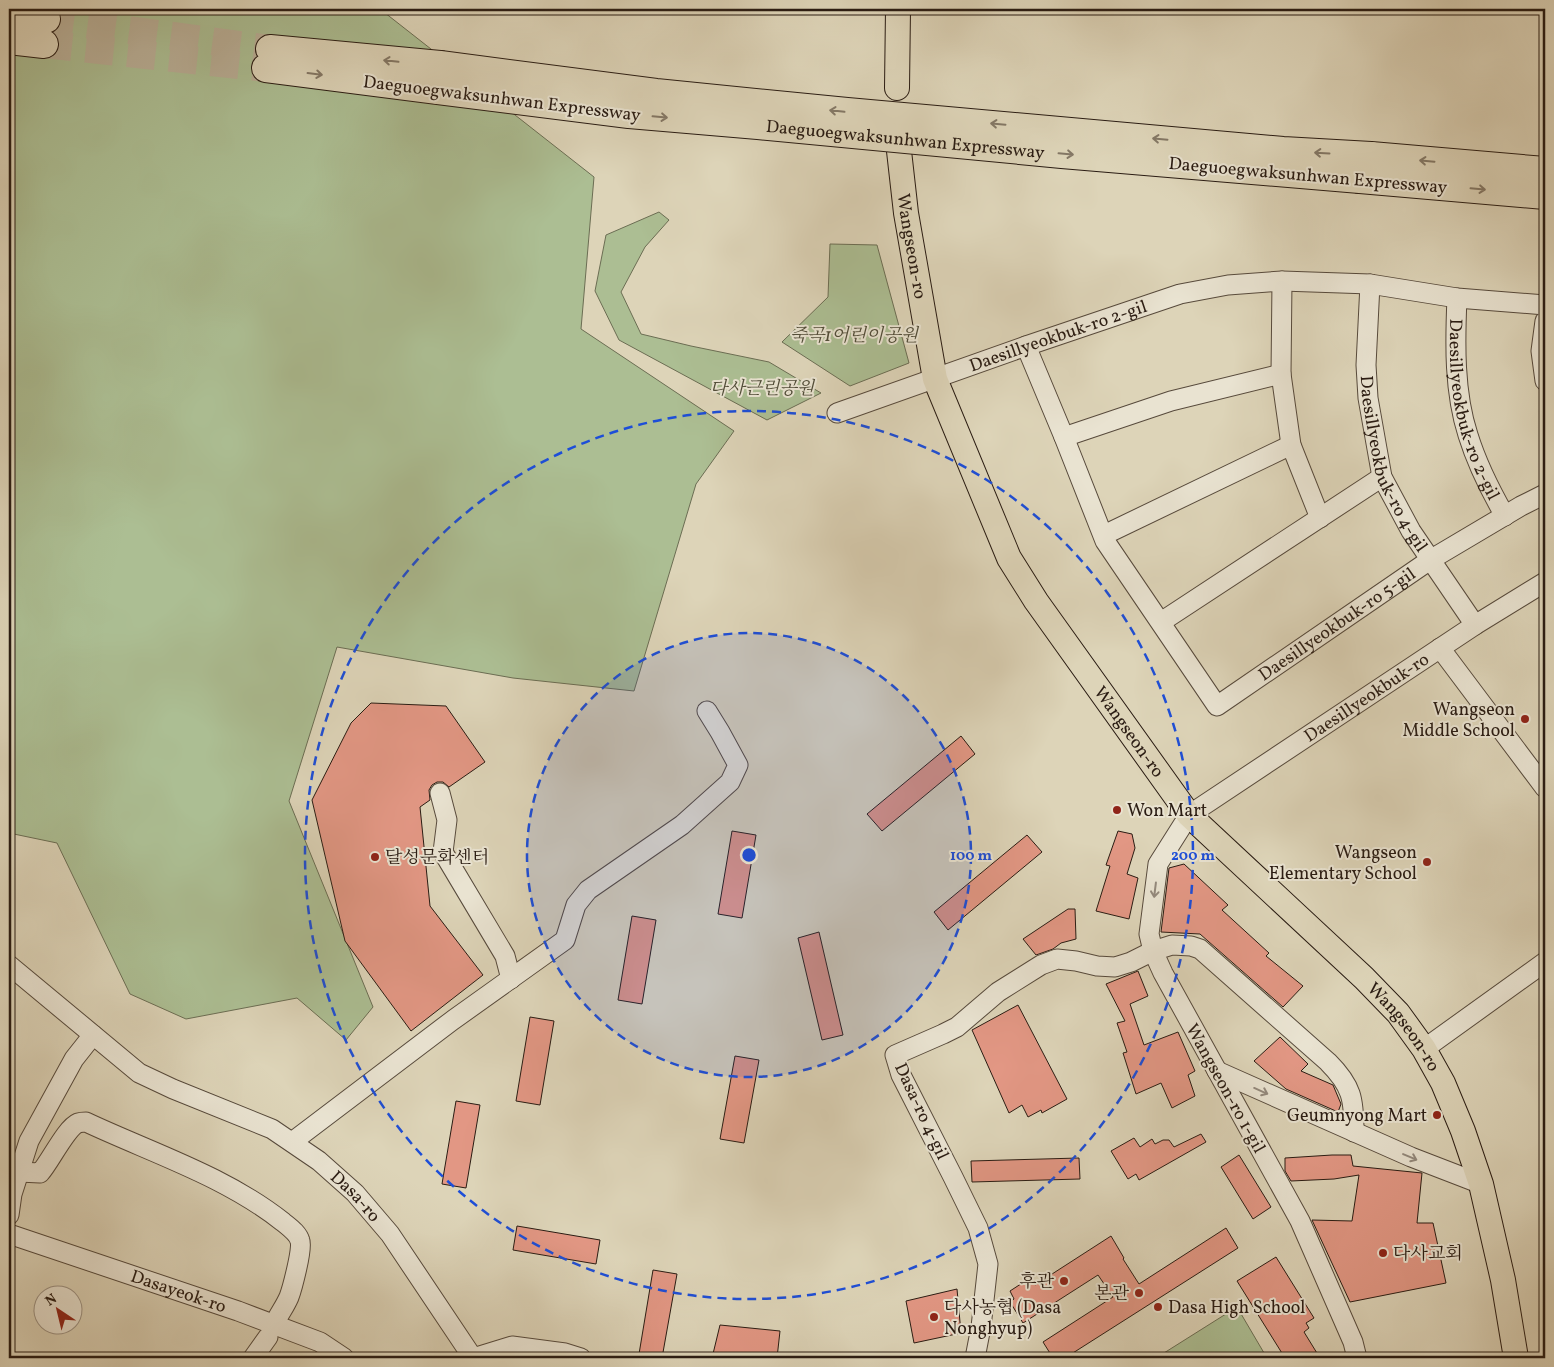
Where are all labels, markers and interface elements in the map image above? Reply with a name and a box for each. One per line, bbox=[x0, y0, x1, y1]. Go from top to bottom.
one-way arrow bbox=[384, 56, 400, 65]
one-way arrow bbox=[306, 70, 322, 80]
street label: Daeguoegwaksunhwan Expressway bbox=[362, 70, 642, 129]
one-way arrow bbox=[829, 106, 845, 116]
one-way arrow bbox=[652, 112, 668, 122]
street label: Daeguoegwaksunhwan Expressway bbox=[765, 115, 1046, 166]
one-way arrow bbox=[991, 120, 1007, 129]
one-way arrow bbox=[1153, 134, 1169, 144]
one-way arrow bbox=[1314, 148, 1330, 158]
one-way arrow bbox=[1058, 149, 1074, 159]
street label: Daeguoegwaksunhwan Expressway bbox=[1168, 152, 1448, 201]
one-way arrow bbox=[1419, 156, 1435, 166]
one-way arrow bbox=[1470, 185, 1486, 194]
street label: Wangseon-ro bbox=[890, 192, 932, 301]
street label: Daesillyeokbuk-ro 2-gil bbox=[966, 295, 1151, 379]
street label: Daesillyeokbuk-ro 2-gil bbox=[1442, 318, 1505, 505]
park label: 죽곡1어린이공원 bbox=[790, 324, 920, 349]
street label: Daesillyeokbuk-ro 4-gil bbox=[1353, 375, 1433, 558]
park label: 다사근린공원 bbox=[710, 377, 816, 402]
street label: Daesillyeokbuk-ro 5-gil bbox=[1254, 562, 1421, 688]
street label: Daesillyeokbuk-ro bbox=[1300, 648, 1435, 749]
street label: Wangseon-ro bbox=[1087, 682, 1169, 783]
place label: Wangseon Middle School bbox=[1402, 698, 1515, 744]
marker: Wangseon Middle School bbox=[1519, 713, 1531, 725]
place label: Won Mart bbox=[1127, 799, 1207, 824]
marker: Won Mart bbox=[1111, 804, 1123, 816]
place label: Wangseon Elementary School bbox=[1269, 841, 1417, 887]
place label: 달성문화센터 bbox=[385, 846, 489, 871]
centre of rings bbox=[740, 846, 758, 864]
text: 100 m bbox=[950, 846, 993, 867]
text: 200 m bbox=[1171, 846, 1215, 867]
marker: 달성문화센터 bbox=[369, 851, 381, 863]
marker: Wangseon Elementary School bbox=[1421, 856, 1433, 868]
one-way arrow bbox=[1150, 881, 1160, 897]
street label: Wangseon-ro bbox=[1361, 977, 1445, 1076]
street label: Wangseon-ro 1-gil bbox=[1179, 1019, 1271, 1158]
street label: Dasa-ro 4-gil bbox=[887, 1059, 954, 1164]
one-way arrow bbox=[1253, 1087, 1268, 1096]
place label: Geumnyong Mart bbox=[1287, 1104, 1427, 1129]
marker: Geumnyong Mart bbox=[1431, 1109, 1443, 1121]
one-way arrow bbox=[1402, 1152, 1417, 1162]
street label: Dasa-ro bbox=[324, 1165, 386, 1228]
place label: 다사교회 bbox=[1393, 1242, 1463, 1267]
marker: 다사교회 bbox=[1377, 1247, 1389, 1259]
street label: Dasayeok-ro bbox=[127, 1265, 229, 1320]
place label: 후관 bbox=[1019, 1270, 1055, 1295]
marker: 후관 bbox=[1058, 1275, 1070, 1287]
place label: 본관 bbox=[1094, 1282, 1130, 1307]
north arrow bbox=[32, 1284, 82, 1334]
marker: 본관 bbox=[1133, 1287, 1145, 1299]
text: N bbox=[42, 1290, 61, 1311]
place label: 다사농협 (Dasa Nonghyup) bbox=[944, 1296, 1061, 1342]
place label: Dasa High School bbox=[1168, 1296, 1305, 1321]
marker: Dasa High School bbox=[1152, 1301, 1164, 1313]
marker: 다사농협 (Dasa Nonghyup) bbox=[928, 1311, 940, 1323]

